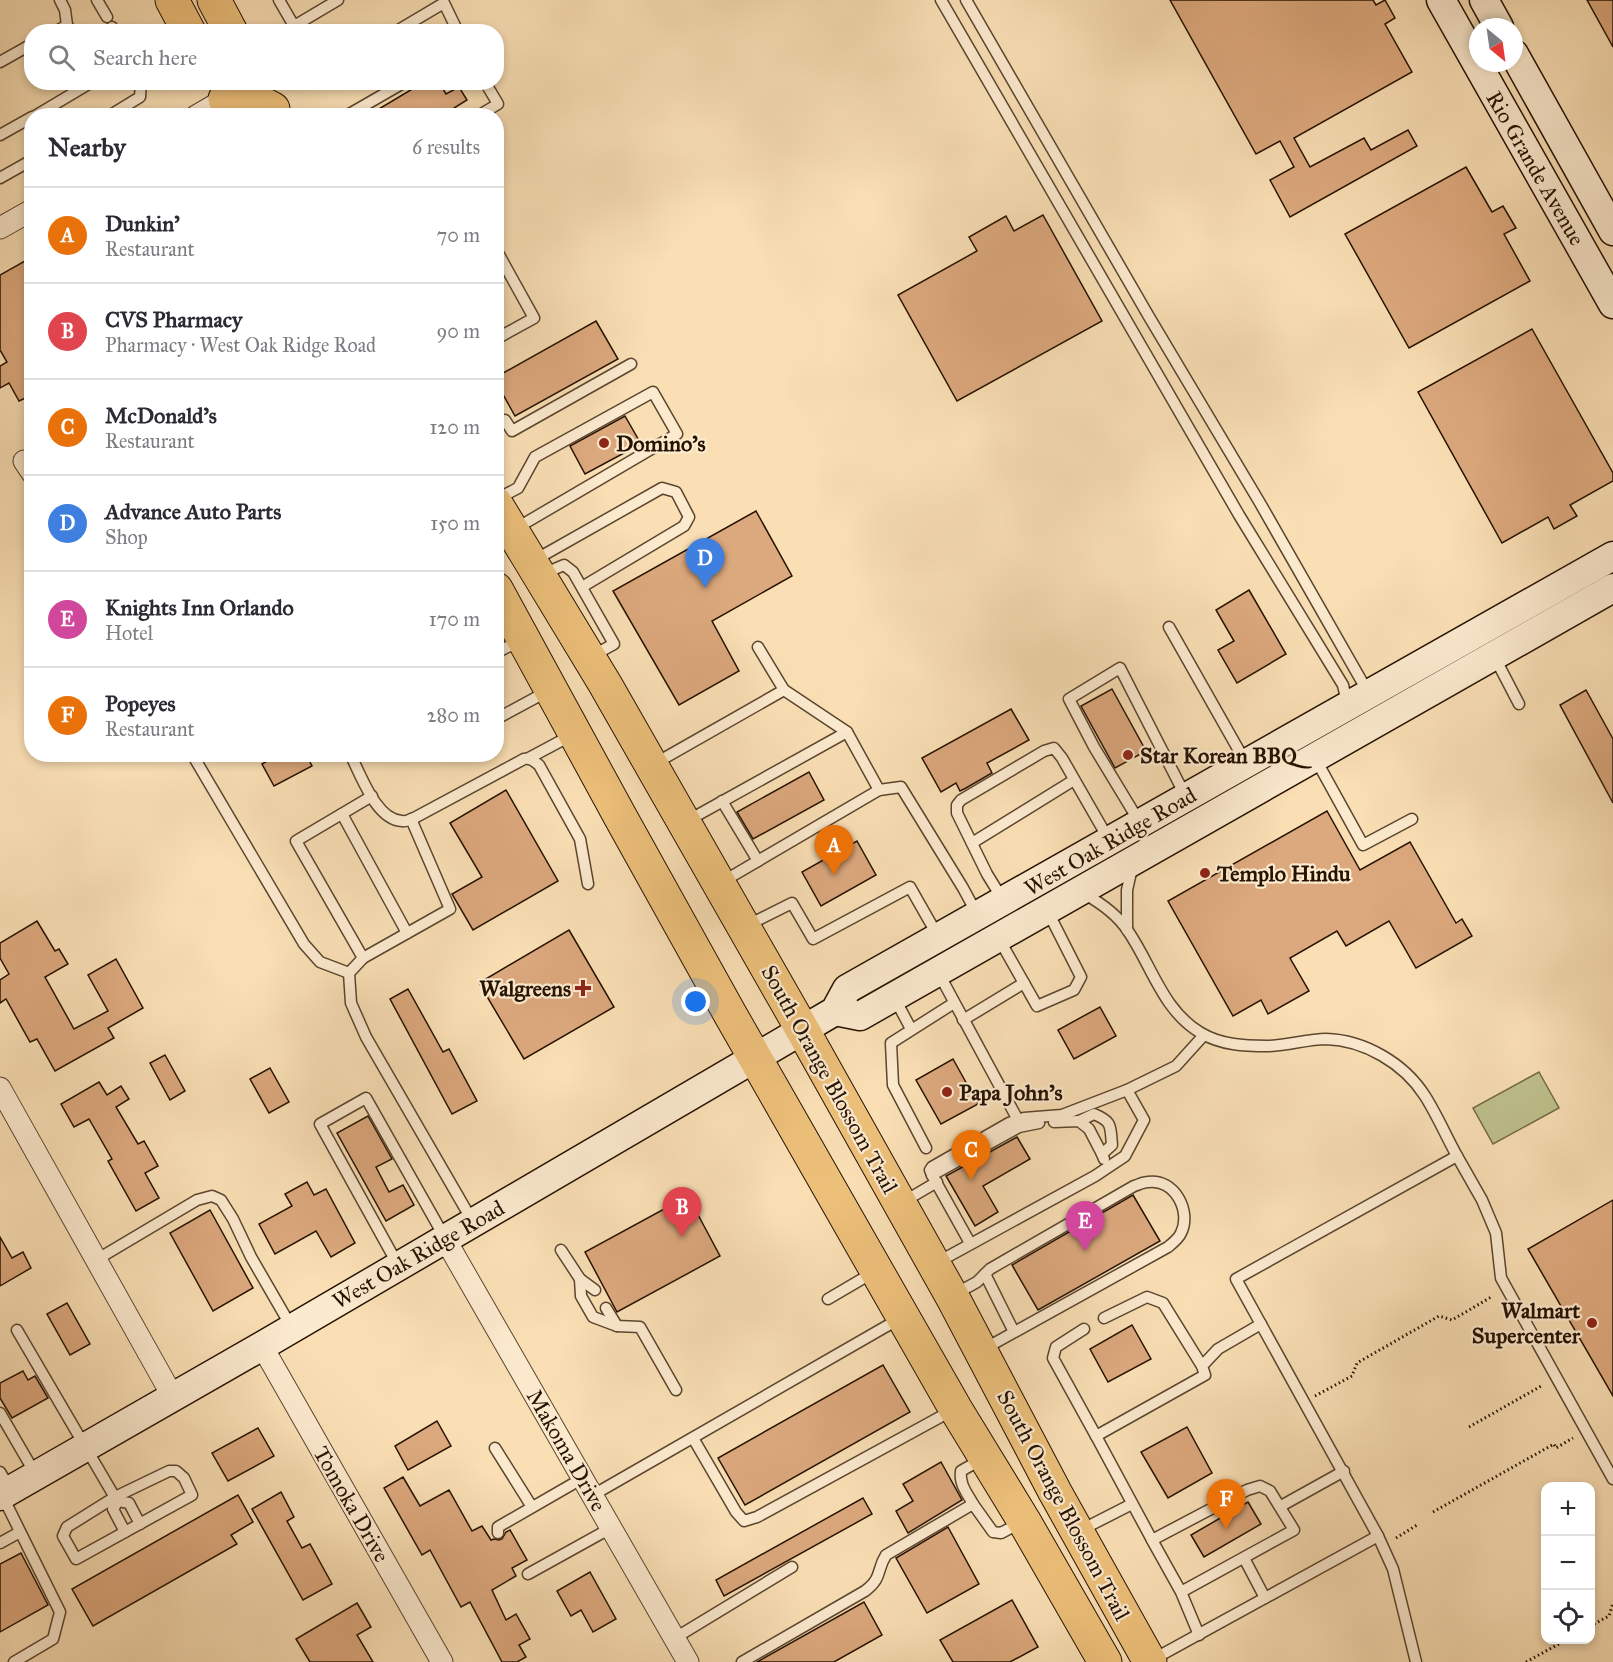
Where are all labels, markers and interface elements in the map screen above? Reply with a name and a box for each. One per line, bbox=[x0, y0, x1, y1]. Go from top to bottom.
north arrow bbox=[1469, 18, 1523, 72]
search box bbox=[24, 24, 504, 90]
icon: search bbox=[45, 41, 78, 74]
text: Search here bbox=[93, 44, 197, 71]
street label: Rio Grande Avenue bbox=[1480, 86, 1591, 250]
text: Nearby bbox=[48, 131, 126, 163]
text: 6 results bbox=[412, 135, 480, 159]
text: Dunkin' bbox=[105, 210, 180, 237]
text: A bbox=[61, 223, 74, 247]
text: 70 m bbox=[437, 223, 480, 247]
text: Restaurant bbox=[105, 237, 195, 261]
text: CVS Pharmacy bbox=[105, 306, 242, 333]
text: B bbox=[61, 319, 74, 343]
text: 90 m bbox=[437, 319, 480, 343]
text: Pharmacy · West Oak Ridge Road bbox=[105, 333, 376, 357]
text: McDonald's bbox=[105, 402, 217, 429]
text: C bbox=[61, 415, 74, 439]
text: 120 m bbox=[429, 415, 480, 439]
text: Restaurant bbox=[105, 429, 195, 453]
place label: Domino's bbox=[616, 430, 706, 457]
marker: Domino's bbox=[597, 436, 611, 450]
text: Advance Auto Parts bbox=[105, 498, 281, 525]
text: D bbox=[60, 511, 75, 535]
text: 150 m bbox=[430, 511, 480, 535]
text: Shop bbox=[105, 525, 148, 549]
pin: D bbox=[686, 538, 724, 588]
text: Knights Inn Orlando bbox=[105, 594, 294, 621]
text: E bbox=[60, 607, 75, 631]
text: 170 m bbox=[429, 607, 480, 631]
text: Hotel bbox=[105, 621, 153, 645]
text: Popeyes bbox=[105, 690, 176, 717]
text: F bbox=[61, 703, 74, 727]
text: 280 m bbox=[427, 703, 480, 727]
text: Restaurant bbox=[105, 717, 195, 741]
place label: Star Korean BBQ bbox=[1140, 742, 1312, 769]
marker: Star Korean BBQ bbox=[1121, 748, 1135, 762]
street label: West Oak Ridge Road bbox=[1019, 781, 1201, 902]
pin: A bbox=[814, 826, 854, 875]
place label: Templo Hindu bbox=[1216, 860, 1351, 887]
marker: Templo Hindu bbox=[1198, 866, 1212, 880]
street label: South Orange Blossom Trail bbox=[755, 960, 904, 1198]
place label: Walgreens bbox=[479, 975, 571, 1002]
marker: Walgreens bbox=[576, 981, 590, 995]
your location bbox=[681, 987, 710, 1016]
place label: Papa John's bbox=[959, 1079, 1063, 1107]
marker: Papa John's bbox=[940, 1085, 954, 1099]
pin: C bbox=[952, 1130, 990, 1180]
pin: B bbox=[662, 1188, 702, 1237]
street label: West Oak Ridge Road bbox=[327, 1194, 509, 1315]
pin: E bbox=[1066, 1202, 1104, 1251]
place label: Walmart Supercenter bbox=[1472, 1297, 1581, 1349]
marker: Walmart Supercenter bbox=[1585, 1316, 1599, 1330]
street label: Makoma Drive bbox=[521, 1384, 612, 1516]
street label: South Orange Blossom Trail bbox=[991, 1385, 1136, 1625]
street label: Tomoka Drive bbox=[308, 1442, 396, 1567]
pin: F bbox=[1206, 1480, 1246, 1529]
map controls bbox=[1541, 1482, 1595, 1644]
button: + bbox=[1541, 1482, 1595, 1536]
button: − bbox=[1541, 1536, 1595, 1590]
button: locate bbox=[1541, 1590, 1595, 1644]

